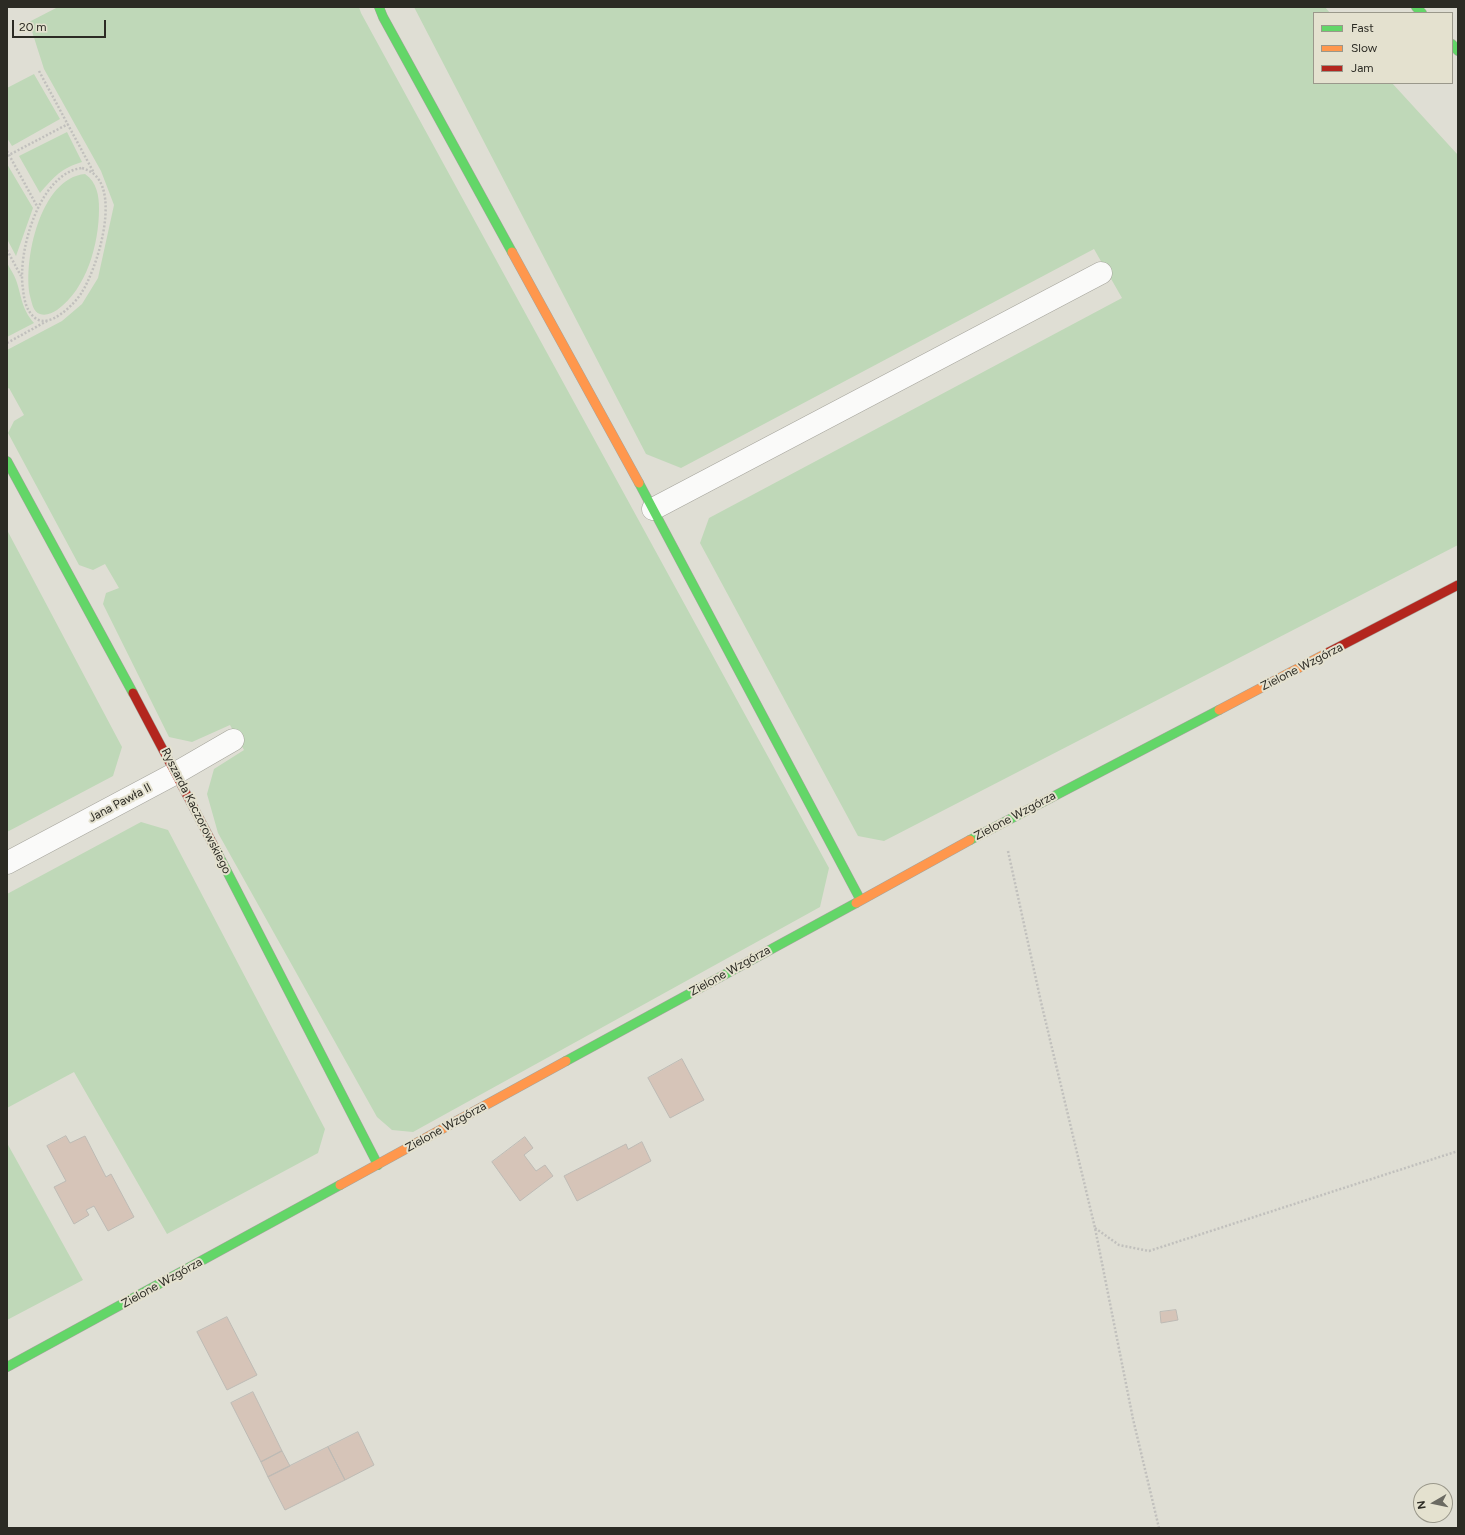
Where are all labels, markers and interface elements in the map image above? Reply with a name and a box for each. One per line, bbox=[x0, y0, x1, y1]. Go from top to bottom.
scale bar bbox=[14, 12, 108, 38]
legend bbox=[1313, 12, 1453, 84]
text: 20 m bbox=[19, 20, 47, 34]
text: Fast bbox=[1351, 21, 1374, 35]
text: Slow bbox=[1351, 41, 1377, 55]
text: Jam bbox=[1351, 61, 1374, 75]
street label: Zielone Wzgórza bbox=[1259, 640, 1345, 694]
street label: Ryszarda Kaczorowskiego bbox=[158, 746, 234, 876]
street label: Jana Pawła II bbox=[86, 780, 154, 826]
street label: Zielone Wzgórza bbox=[972, 788, 1058, 844]
street label: Zielone Wzgórza bbox=[687, 943, 773, 999]
street label: Zielone Wzgórza bbox=[403, 1099, 489, 1155]
street label: Zielone Wzgórza bbox=[119, 1255, 205, 1311]
north arrow bbox=[1413, 1483, 1453, 1523]
text: N bbox=[1415, 1500, 1429, 1510]

